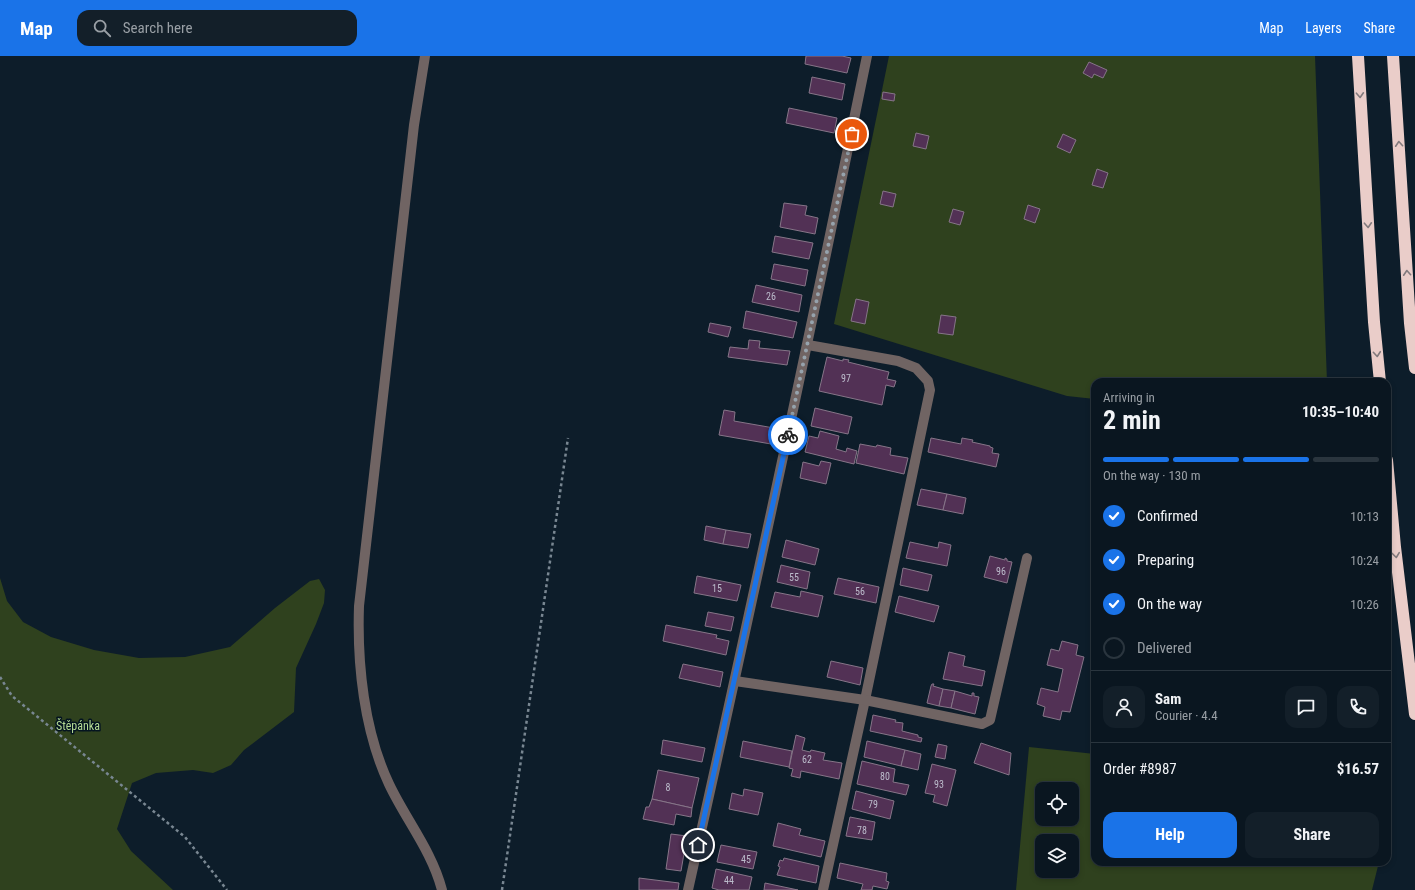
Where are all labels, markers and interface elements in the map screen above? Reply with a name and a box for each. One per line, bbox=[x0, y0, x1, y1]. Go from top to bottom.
search box bbox=[77, 10, 357, 46]
text: Map bbox=[20, 17, 53, 40]
icon: search bbox=[91, 17, 113, 39]
text: Search here bbox=[123, 19, 193, 37]
text: Map bbox=[1259, 20, 1283, 36]
text: Layers bbox=[1305, 20, 1342, 36]
text: Share bbox=[1364, 20, 1395, 36]
one-way arrow bbox=[1356, 92, 1364, 98]
pin bbox=[835, 117, 869, 151]
icon: bag bbox=[841, 123, 863, 145]
one-way arrow bbox=[1395, 141, 1404, 147]
one-way arrow bbox=[1363, 222, 1372, 228]
one-way arrow bbox=[1403, 270, 1412, 276]
house number: 26 bbox=[766, 291, 776, 302]
one-way arrow bbox=[1372, 351, 1381, 357]
house number: 97 bbox=[841, 373, 851, 384]
text: Arriving in bbox=[1103, 390, 1155, 405]
text: 10:35–10:40 bbox=[1302, 403, 1379, 421]
text: 2 min bbox=[1103, 405, 1161, 435]
courier bbox=[768, 415, 808, 455]
icon: bike bbox=[777, 424, 799, 446]
text: On the way · 130 m bbox=[1103, 468, 1200, 483]
icon: check bbox=[1103, 505, 1125, 527]
text: Confirmed bbox=[1137, 507, 1198, 525]
text: 10:13 bbox=[1350, 509, 1379, 524]
icon: check bbox=[1103, 549, 1125, 571]
text: Preparing bbox=[1137, 551, 1194, 569]
one-way arrow bbox=[1391, 552, 1400, 558]
text: 10:24 bbox=[1350, 553, 1379, 568]
house number: 96 bbox=[996, 566, 1006, 577]
house number: 55 bbox=[789, 572, 799, 583]
house number: 15 bbox=[712, 583, 722, 594]
house number: 56 bbox=[855, 586, 865, 597]
icon: check bbox=[1103, 593, 1125, 615]
text: On the way bbox=[1137, 595, 1202, 613]
text: 10:26 bbox=[1350, 597, 1379, 612]
text: Delivered bbox=[1137, 639, 1192, 657]
button: person bbox=[1103, 686, 1145, 728]
button: chat bbox=[1285, 686, 1327, 728]
button: phone bbox=[1337, 686, 1379, 728]
text: Sam bbox=[1155, 690, 1181, 708]
text: Courier · 4.4 bbox=[1155, 708, 1218, 723]
park label: Štěpánka bbox=[56, 718, 100, 733]
house number: 62 bbox=[802, 754, 812, 765]
text: Order #8987 bbox=[1103, 760, 1177, 778]
text: $16.57 bbox=[1337, 760, 1379, 778]
house number: 80 bbox=[880, 771, 890, 782]
house number: 93 bbox=[934, 779, 944, 790]
house number: 8 bbox=[666, 782, 671, 793]
map controls bbox=[1035, 782, 1079, 878]
button: locate bbox=[1035, 782, 1079, 826]
house number: 79 bbox=[868, 799, 878, 810]
button: Help bbox=[1103, 812, 1237, 858]
button: Share bbox=[1245, 812, 1379, 858]
house number: 78 bbox=[857, 825, 867, 836]
pin bbox=[681, 828, 715, 862]
icon: home bbox=[687, 834, 709, 856]
button: layers bbox=[1035, 834, 1079, 878]
house number: 45 bbox=[741, 854, 751, 865]
house number: 44 bbox=[724, 875, 734, 886]

